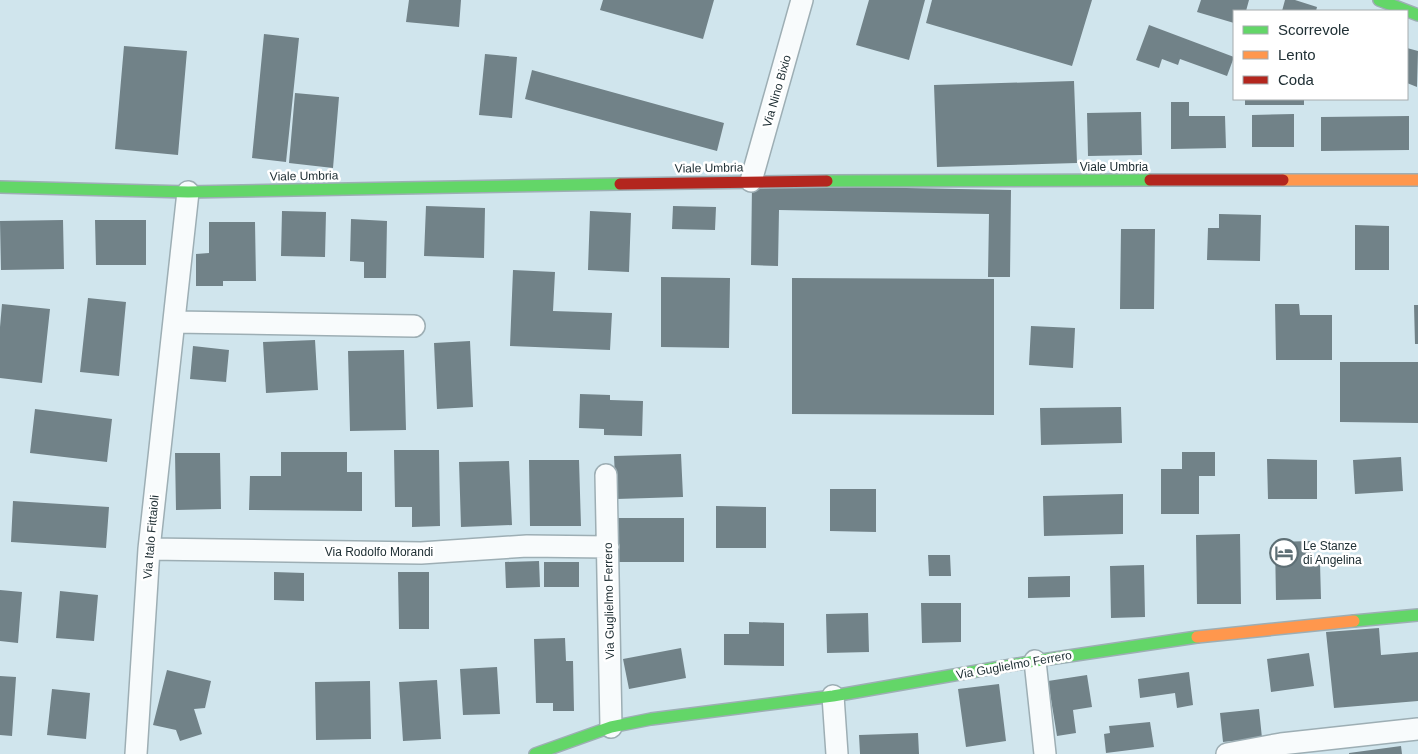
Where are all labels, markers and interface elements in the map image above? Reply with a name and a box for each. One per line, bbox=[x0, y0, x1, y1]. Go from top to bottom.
legend bbox=[1233, 10, 1408, 100]
text: Scorrevole bbox=[1278, 21, 1350, 38]
text: Lento bbox=[1278, 46, 1316, 63]
street label: Via Nino Bixio bbox=[760, 53, 794, 129]
text: Coda bbox=[1278, 71, 1315, 88]
street label: Viale Umbria bbox=[675, 160, 744, 176]
street label: Viale Umbria bbox=[1080, 160, 1149, 174]
street label: Viale Umbria bbox=[270, 168, 339, 184]
street label: Via Italo Fittaioli bbox=[140, 494, 162, 580]
hotel icon: Le Stanze di Angelina bbox=[1269, 538, 1299, 568]
place label: Le Stanze di Angelina bbox=[1303, 539, 1362, 567]
street label: Via Guglielmo Ferrero bbox=[601, 542, 617, 660]
street label: Via Rodolfo Morandi bbox=[325, 545, 433, 559]
street label: Via Guglielmo Ferrero bbox=[955, 648, 1073, 682]

